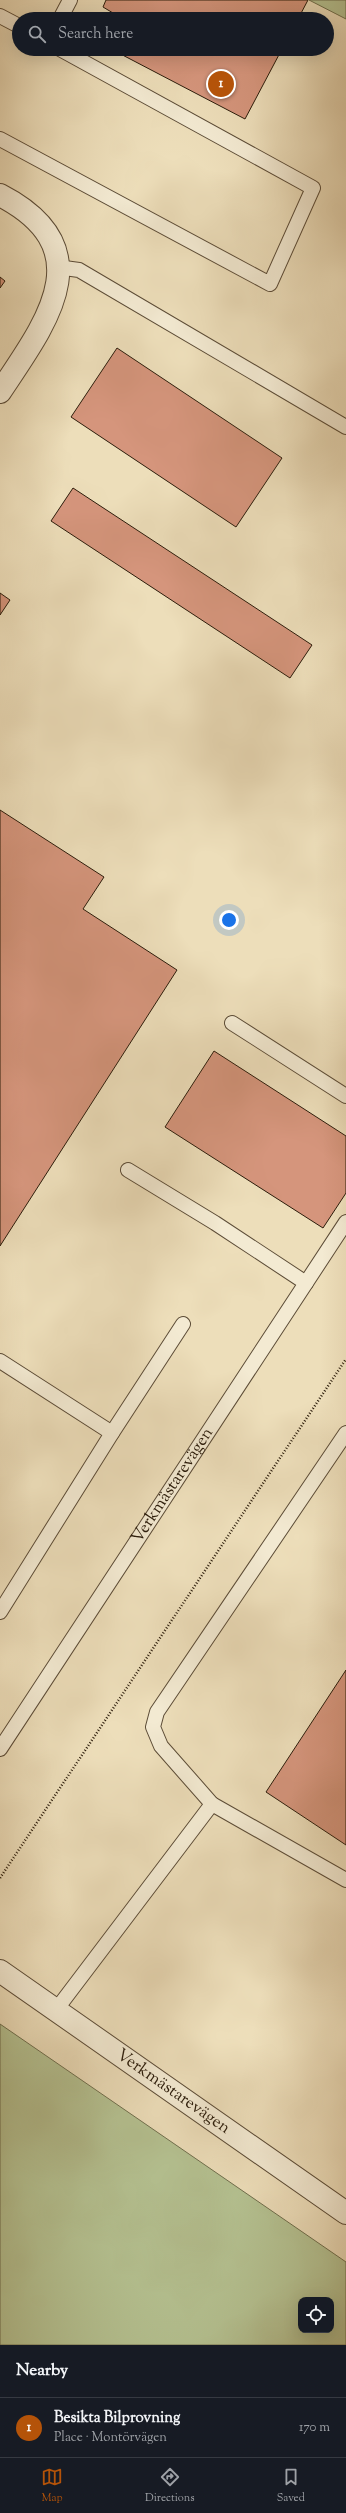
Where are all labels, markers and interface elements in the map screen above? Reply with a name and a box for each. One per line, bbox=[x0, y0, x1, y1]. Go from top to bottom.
search box bbox=[12, 12, 334, 56]
icon: search bbox=[26, 23, 48, 45]
text: Search here bbox=[58, 24, 133, 45]
pin: 1 bbox=[208, 69, 234, 99]
your location bbox=[219, 910, 239, 930]
street label: Verkmästarevägen bbox=[126, 1423, 220, 1548]
street label: Verkmästarevägen bbox=[111, 2044, 235, 2140]
map controls bbox=[298, 2297, 334, 2333]
button: locate bbox=[298, 2297, 334, 2333]
text: Nearby bbox=[16, 2359, 68, 2383]
text: Besikta Bilprovning bbox=[54, 2408, 180, 2429]
text: 1 bbox=[27, 2419, 31, 2437]
text: 170 m bbox=[299, 2419, 330, 2437]
text: Place · Montörvägen bbox=[54, 2429, 167, 2447]
tab: Map bbox=[41, 2466, 63, 2506]
tab: Directions bbox=[145, 2466, 195, 2506]
tab: Saved bbox=[277, 2466, 305, 2506]

